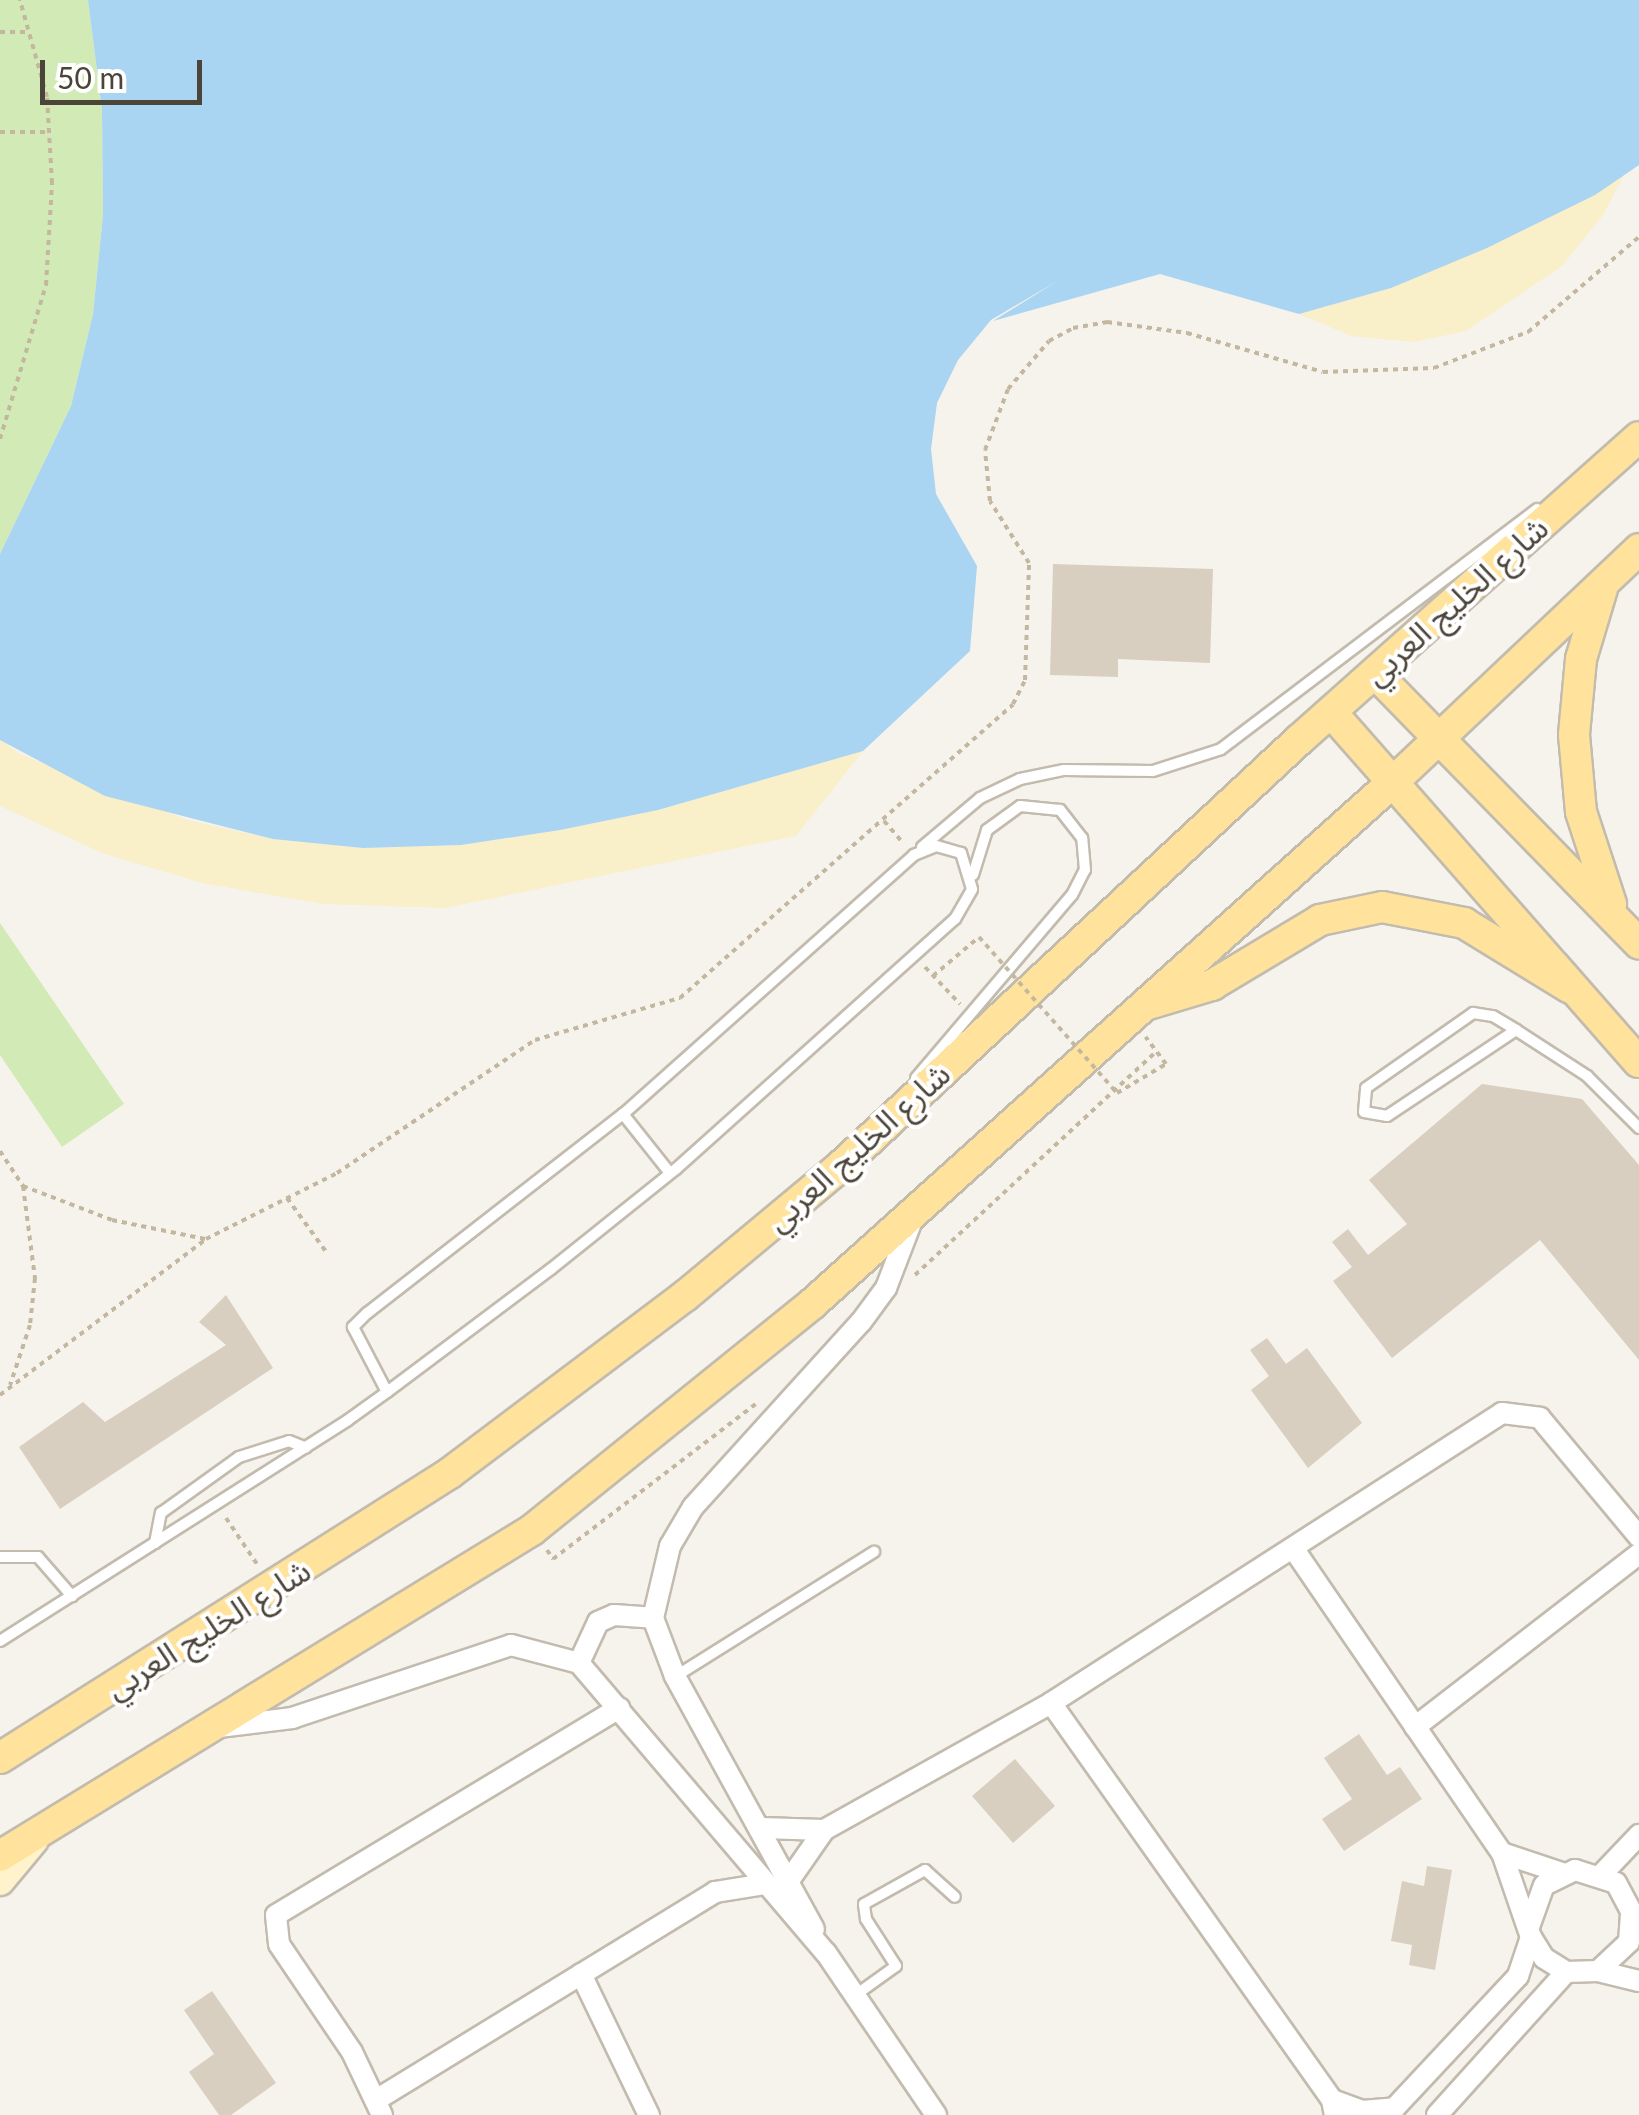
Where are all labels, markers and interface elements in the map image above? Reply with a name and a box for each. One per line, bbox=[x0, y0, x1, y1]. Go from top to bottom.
scale bar bbox=[45, 40, 208, 102]
text: 50 m bbox=[57, 59, 124, 95]
street label: شارع الخليج العربي bbox=[1356, 508, 1556, 694]
street label: شارع الخليج العربي bbox=[758, 1054, 958, 1240]
street label: شارع الخليج العربي bbox=[99, 1551, 317, 1707]

